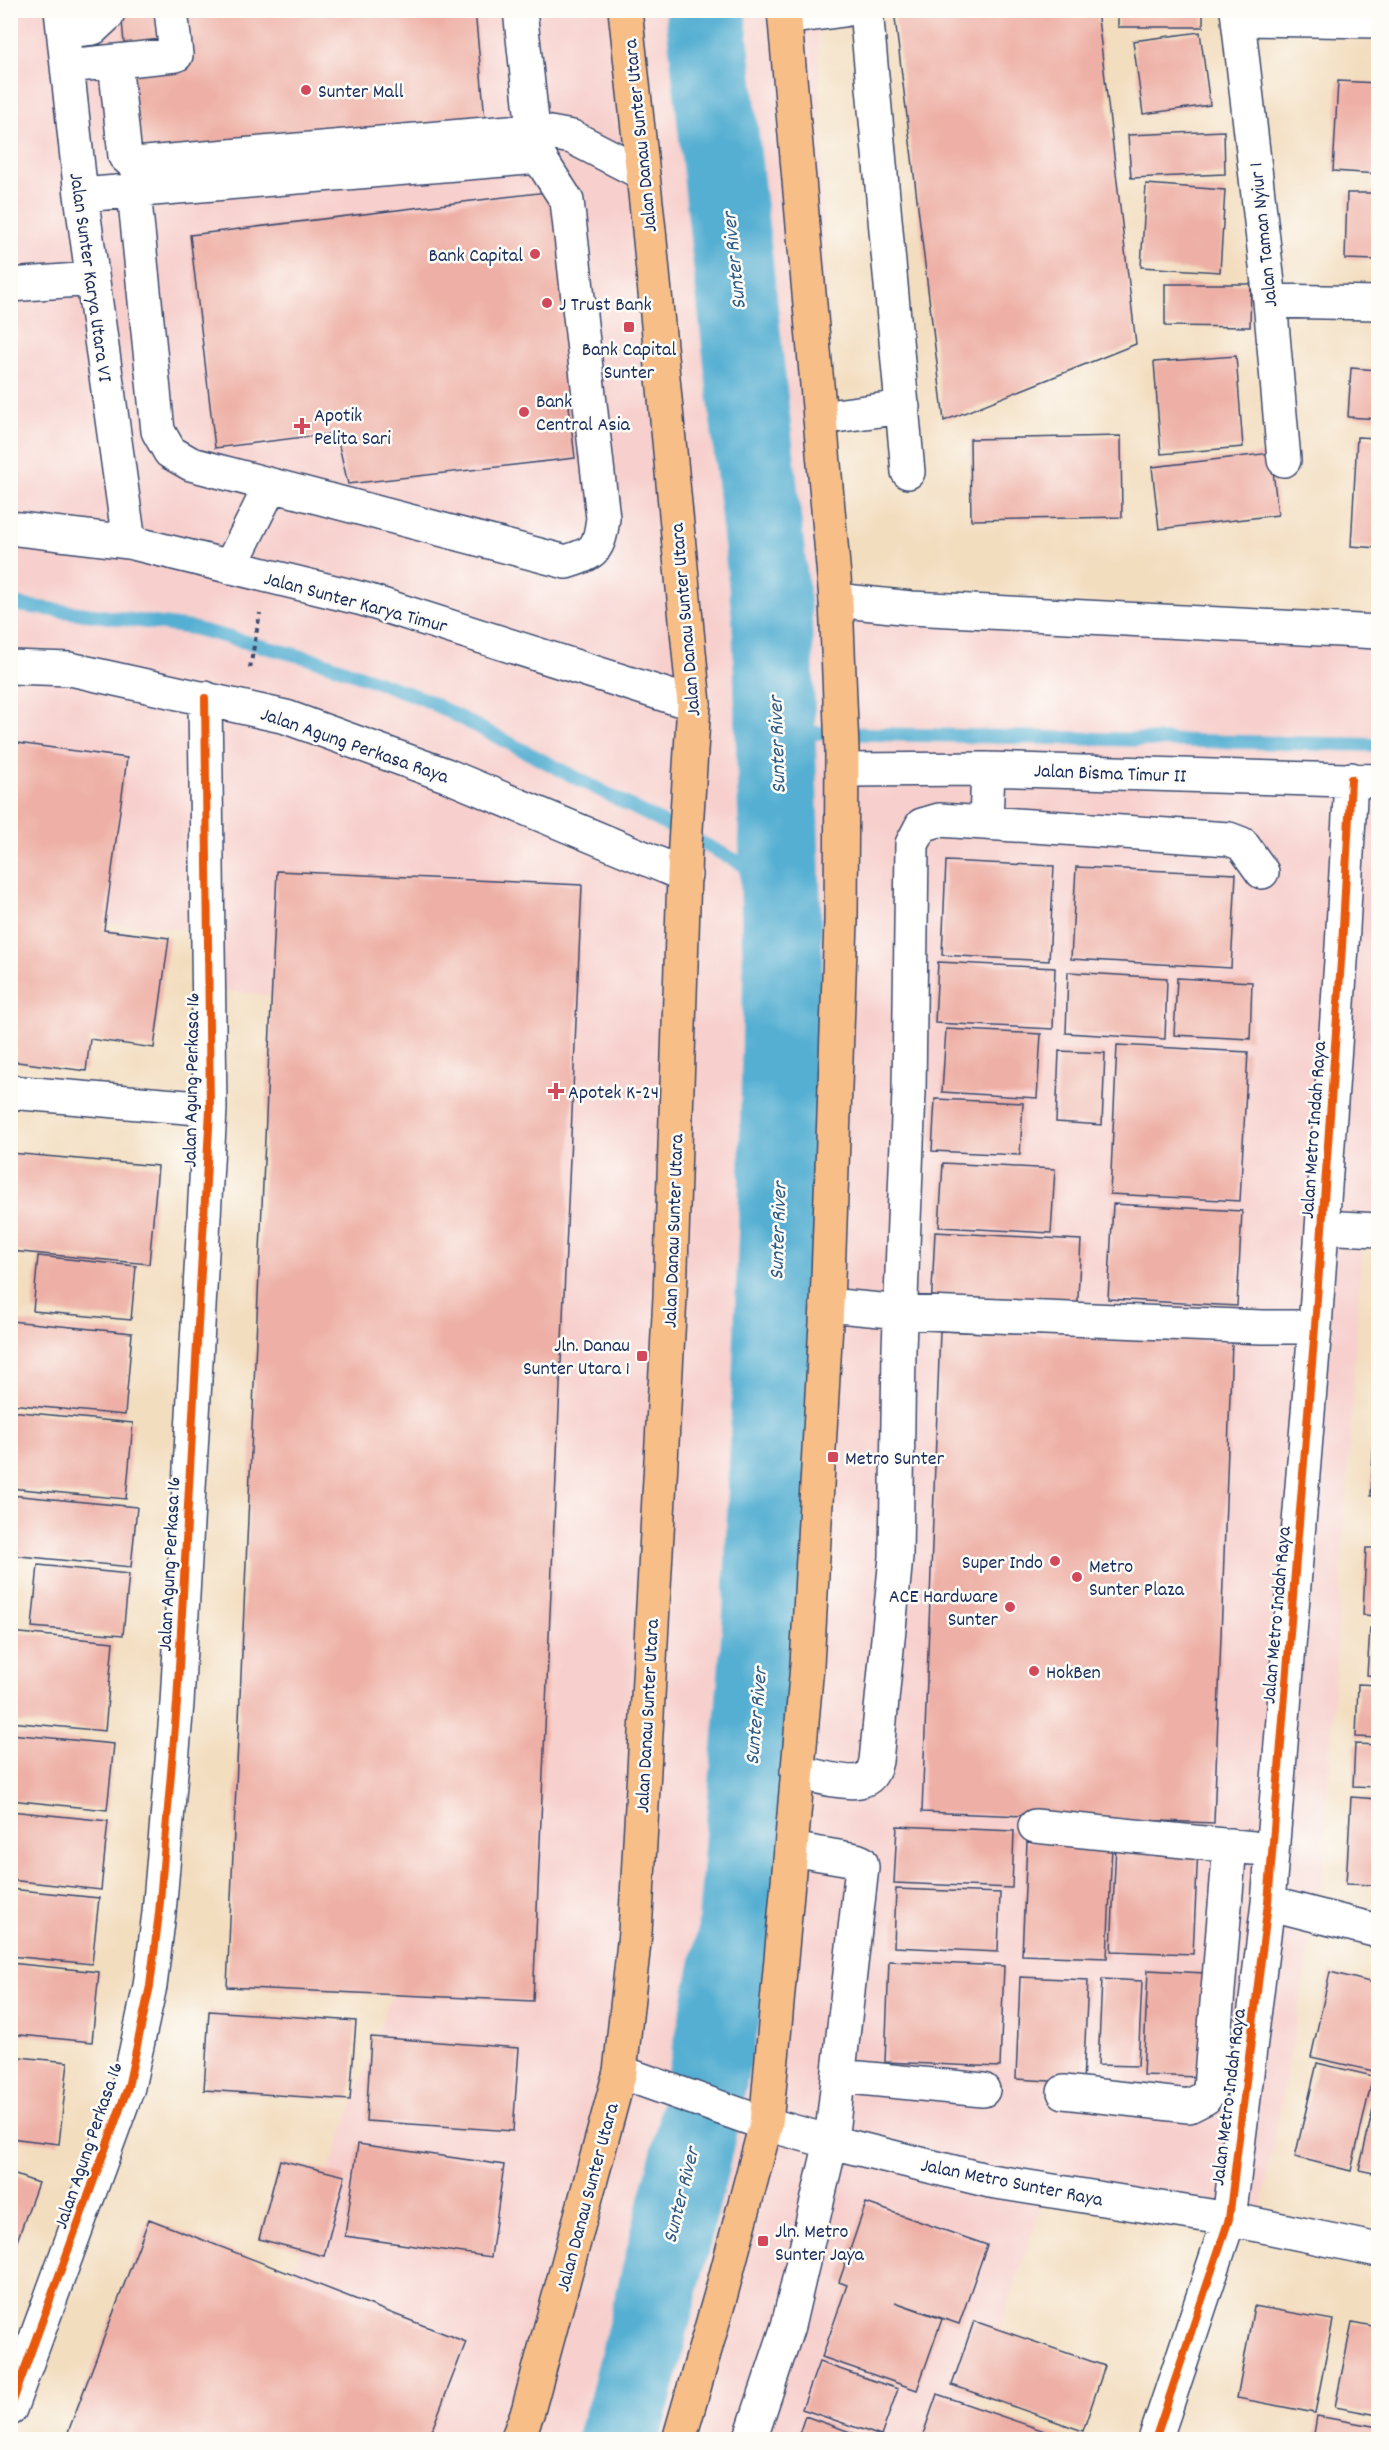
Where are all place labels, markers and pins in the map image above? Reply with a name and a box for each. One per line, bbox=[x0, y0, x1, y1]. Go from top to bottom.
place label: Sunter Mall bbox=[318, 79, 404, 107]
marker: Sunter Mall bbox=[299, 83, 313, 97]
place label: Bank Capital bbox=[428, 243, 523, 271]
marker: Bank Capital bbox=[528, 247, 542, 261]
place label: J Trust Bank bbox=[559, 292, 652, 320]
marker: J Trust Bank bbox=[540, 296, 554, 310]
marker: Bank Capital Sunter bbox=[622, 320, 636, 334]
place label: Bank Capital Sunter bbox=[582, 337, 677, 388]
place label: Bank Central Asia bbox=[536, 389, 630, 440]
place label: Apotik Pelita Sari bbox=[314, 403, 391, 454]
marker: Bank Central Asia bbox=[517, 405, 531, 419]
marker: Apotik Pelita Sari bbox=[295, 419, 309, 433]
place label: Apotek K-24 bbox=[568, 1080, 659, 1108]
marker: Apotek K-24 bbox=[549, 1084, 563, 1098]
place label: Jln. Danau Sunter Utara 1 bbox=[523, 1333, 630, 1384]
marker: Jln. Danau Sunter Utara 1 bbox=[635, 1349, 649, 1363]
place label: Metro Sunter bbox=[845, 1446, 945, 1474]
marker: Metro Sunter bbox=[826, 1450, 840, 1464]
place label: Super Indo bbox=[962, 1550, 1043, 1578]
marker: Super Indo bbox=[1048, 1554, 1062, 1568]
place label: Metro Sunter Plaza bbox=[1089, 1554, 1185, 1605]
marker: Metro Sunter Plaza bbox=[1070, 1570, 1084, 1584]
place label: ACE Hardware Sunter bbox=[889, 1584, 999, 1635]
marker: ACE Hardware Sunter bbox=[1003, 1600, 1017, 1614]
place label: HokBen bbox=[1046, 1660, 1101, 1688]
marker: HokBen bbox=[1027, 1664, 1041, 1678]
place label: Jln. Metro Sunter Jaya bbox=[775, 2219, 865, 2270]
marker: Jln. Metro Sunter Jaya bbox=[756, 2234, 770, 2248]

